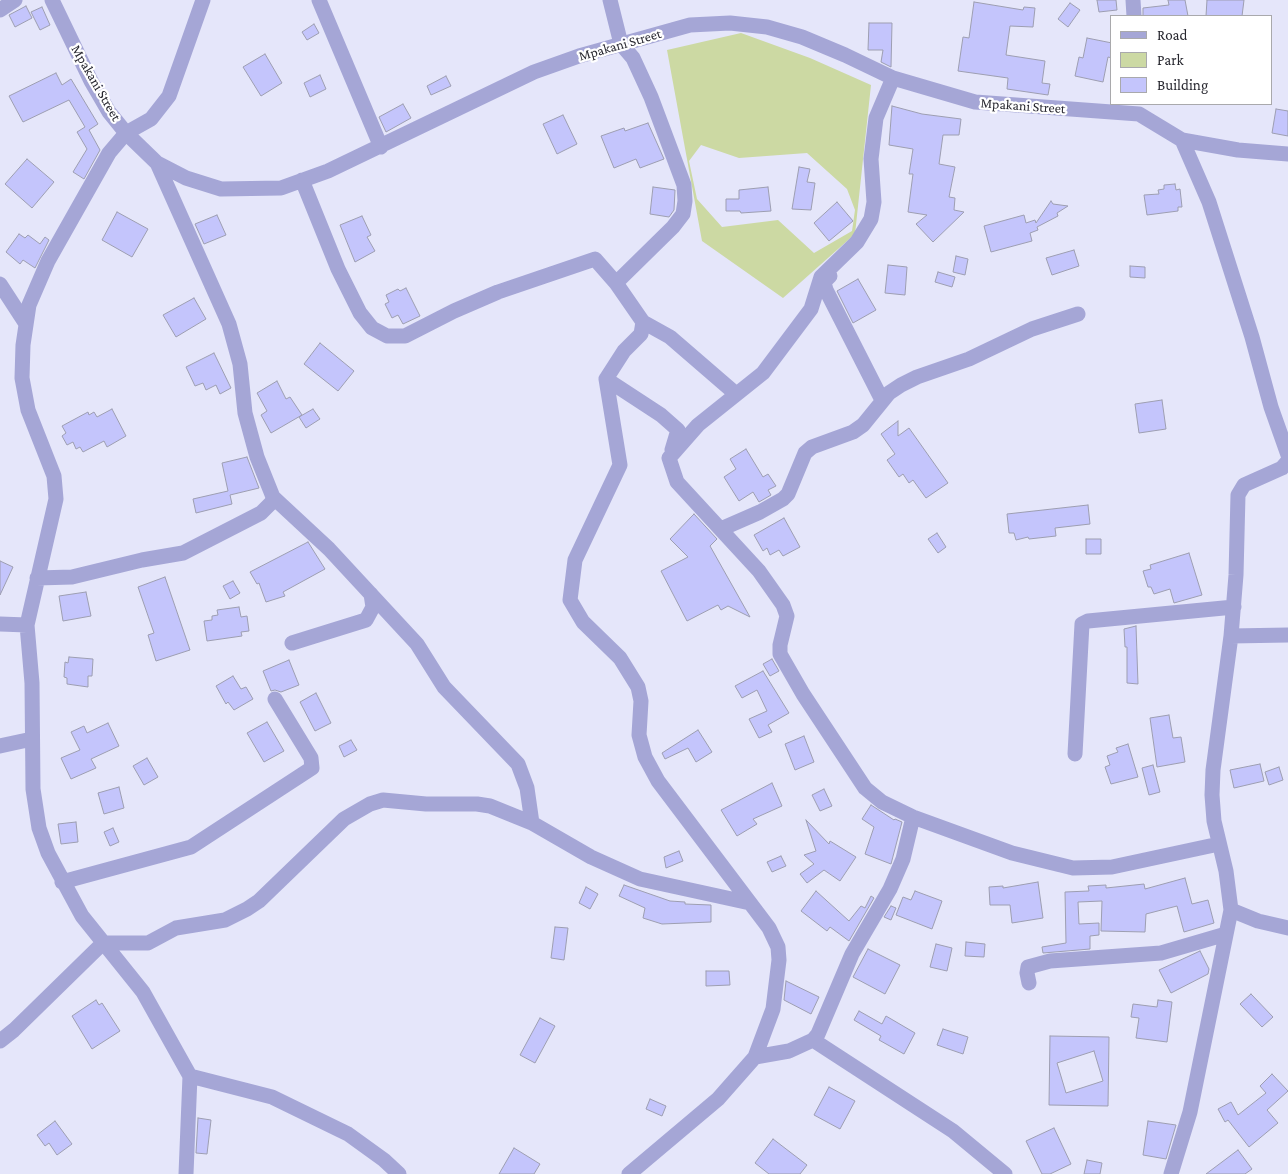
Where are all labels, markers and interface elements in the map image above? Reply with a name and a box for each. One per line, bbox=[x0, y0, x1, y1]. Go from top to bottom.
legend bbox=[1110, 15, 1273, 105]
street label: Mpakani Street bbox=[577, 25, 663, 65]
text: Road bbox=[1157, 27, 1187, 43]
street label: Mpakani Street bbox=[67, 42, 125, 124]
text: Park bbox=[1157, 52, 1184, 68]
text: Building bbox=[1157, 77, 1208, 93]
street label: Mpakani Street bbox=[980, 95, 1066, 117]

